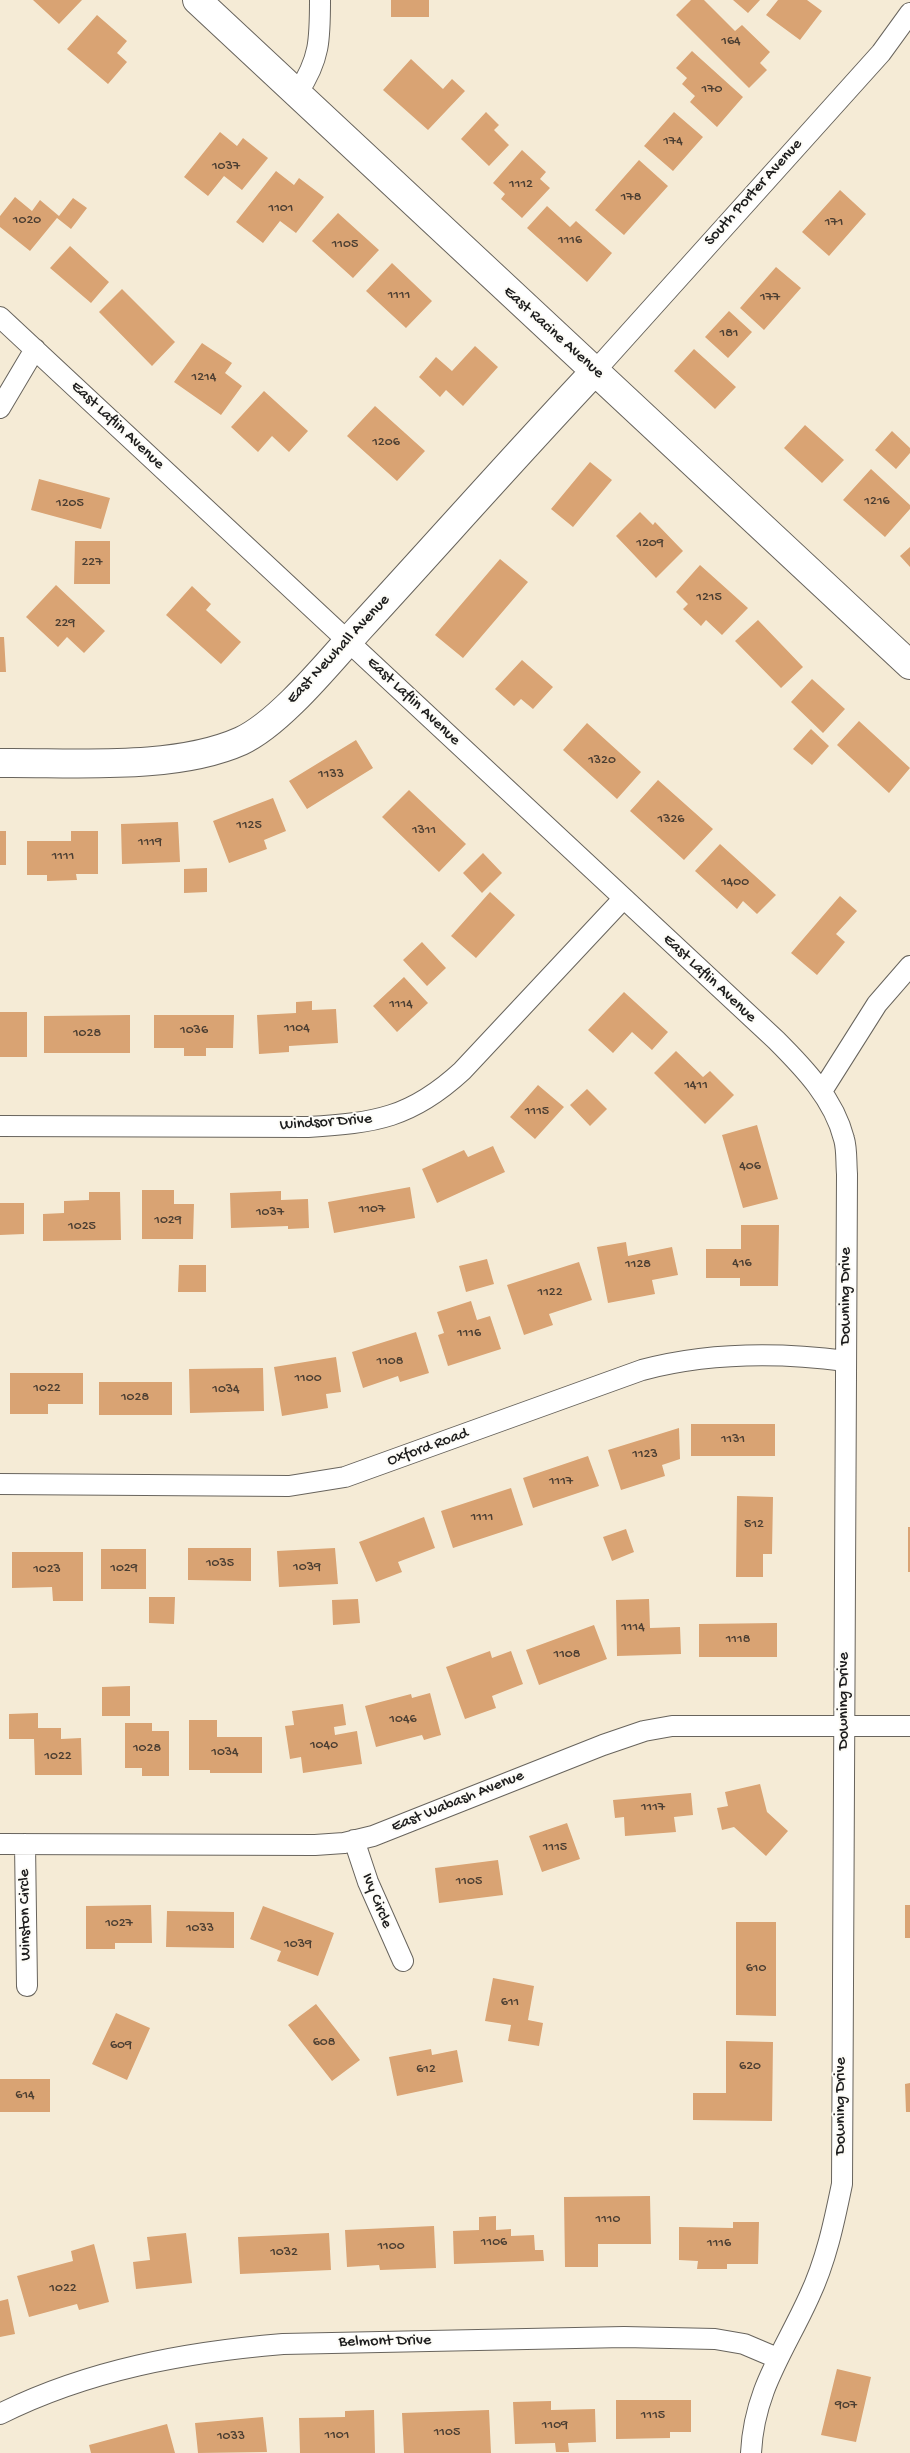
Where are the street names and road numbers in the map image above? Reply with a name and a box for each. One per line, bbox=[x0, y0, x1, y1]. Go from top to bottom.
street label: South Porter Avenue bbox=[701, 136, 807, 250]
street label: East Racine Avenue bbox=[499, 283, 607, 383]
street label: East Laflin Avenue bbox=[66, 378, 168, 474]
street label: East Newhall Avenue bbox=[283, 591, 395, 709]
street label: East Laflin Avenue bbox=[362, 654, 464, 750]
street label: East Laflin Avenue bbox=[658, 931, 760, 1027]
street label: Windsor Drive bbox=[279, 1110, 373, 1136]
street label: Downing Drive bbox=[837, 1247, 857, 1345]
street label: Oxford Road bbox=[385, 1424, 471, 1472]
street label: Downing Drive bbox=[835, 1652, 855, 1750]
street label: East Wabash Avenue bbox=[389, 1767, 527, 1837]
street label: Winston Circle bbox=[16, 1869, 36, 1961]
street label: Ivy Circle bbox=[356, 1871, 396, 1931]
street label: Downing Drive bbox=[832, 2057, 852, 2155]
street label: Belmont Drive bbox=[339, 2332, 431, 2352]

